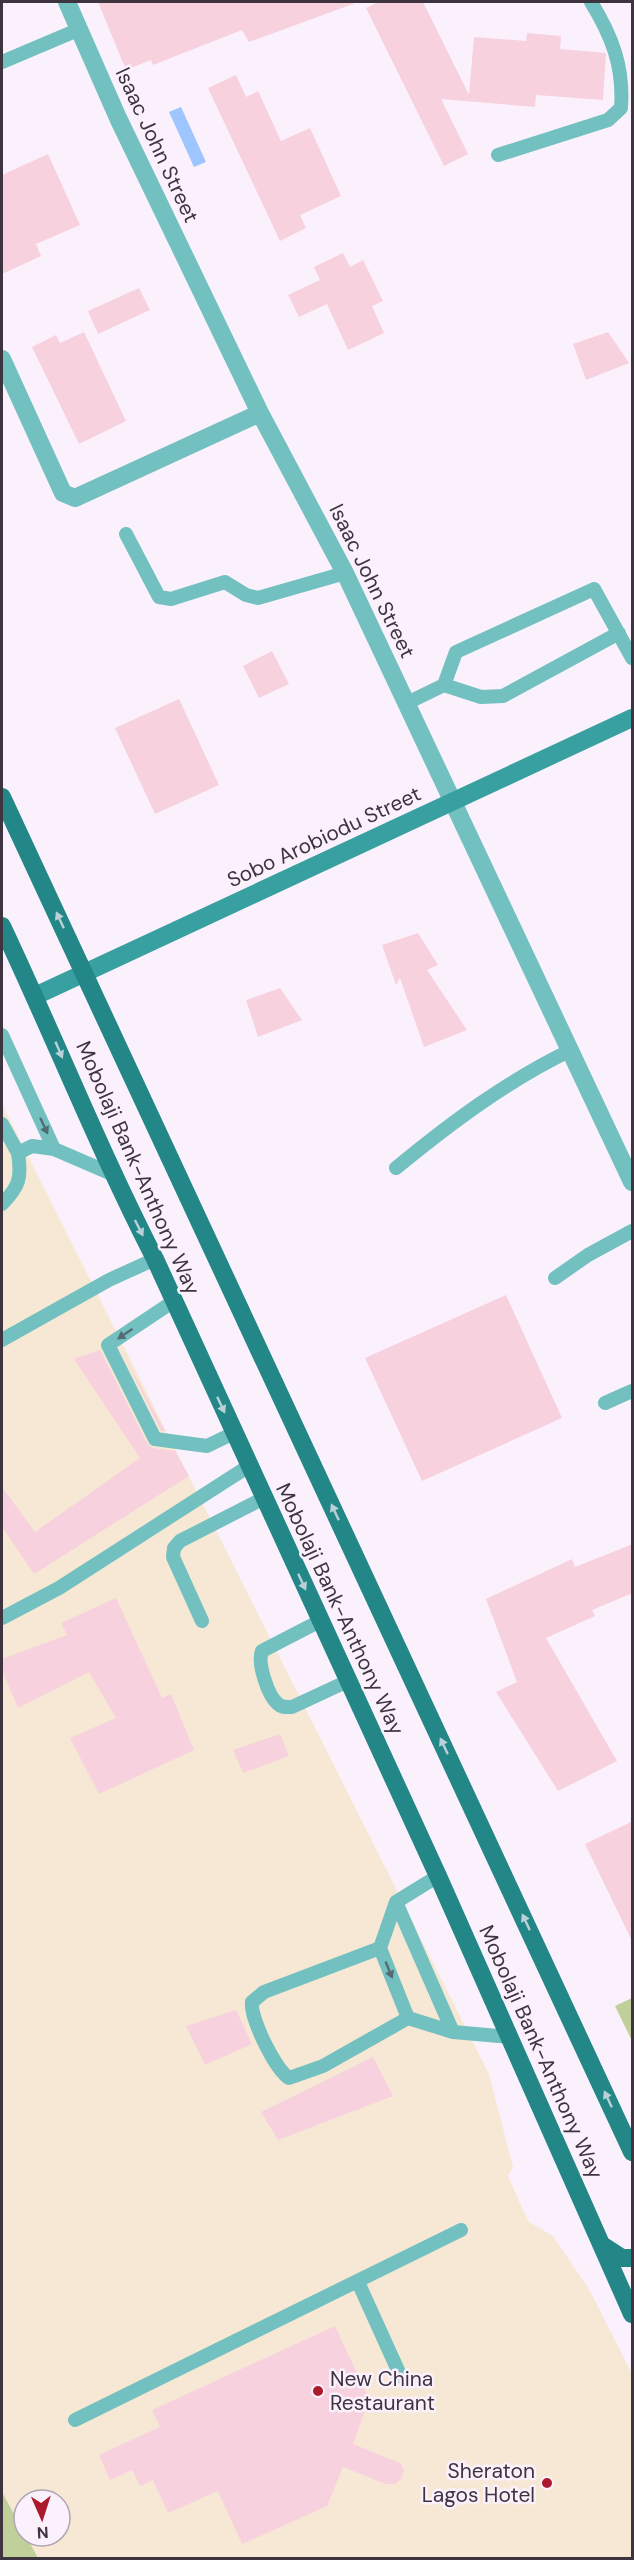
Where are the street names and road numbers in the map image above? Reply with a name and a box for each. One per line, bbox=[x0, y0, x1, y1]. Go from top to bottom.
street label: Isaac John Street bbox=[109, 63, 205, 227]
street label: Isaac John Street bbox=[323, 499, 421, 663]
street label: Sobo Arobiodu Street bbox=[223, 780, 425, 894]
street label: Mobolaji Bank-Anthony Way bbox=[69, 1037, 207, 1300]
street label: Mobolaji Bank-Anthony Way bbox=[269, 1479, 411, 1740]
street label: Mobolaji Bank-Anthony Way bbox=[472, 1921, 610, 2184]

